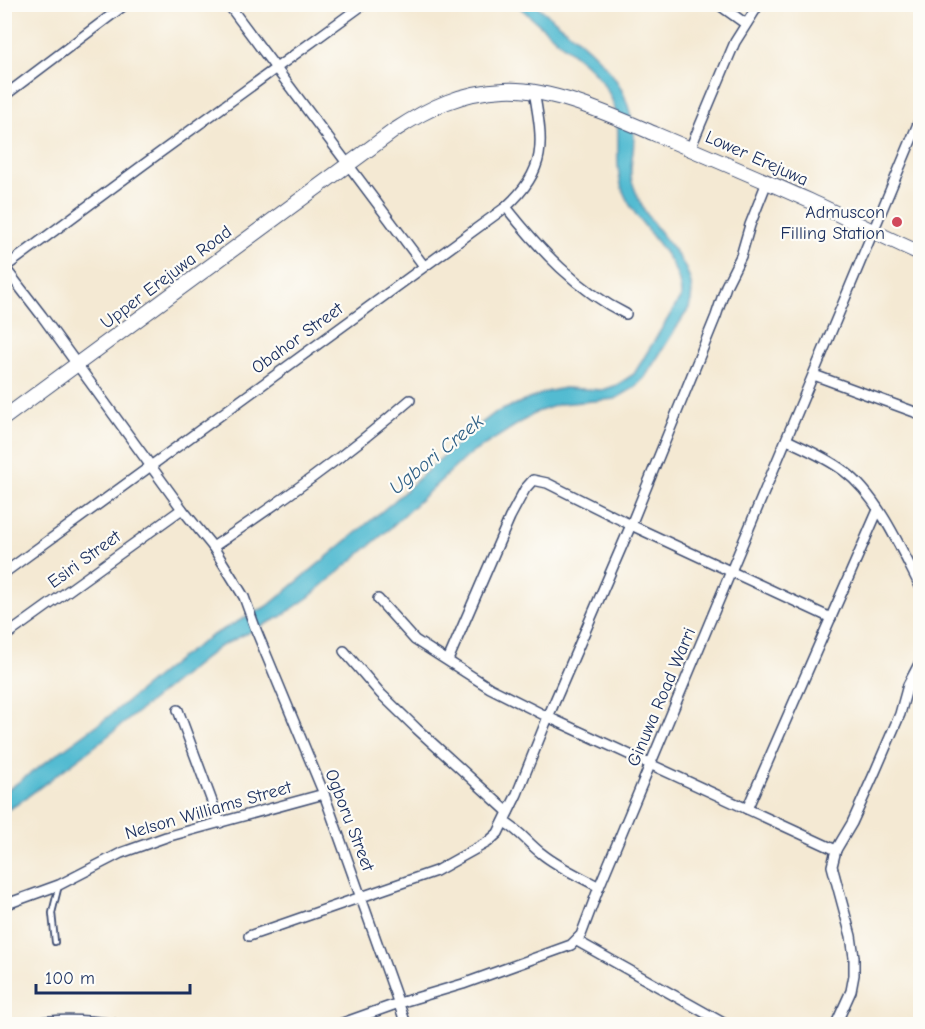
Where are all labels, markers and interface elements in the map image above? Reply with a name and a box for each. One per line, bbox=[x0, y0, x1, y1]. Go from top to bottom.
street label: Lower Erejuwa bbox=[702, 126, 812, 191]
place label: Admuscon Filling Station bbox=[780, 202, 885, 244]
marker: Admuscon Filling Station bbox=[890, 215, 904, 229]
street label: Upper Erejuwa Road bbox=[97, 221, 236, 333]
street label: Obahor Street bbox=[247, 298, 348, 379]
water label: Ugbori Creek bbox=[385, 409, 488, 499]
street label: Esiri Street bbox=[44, 526, 125, 593]
street label: Ginuwa Road Warri bbox=[623, 625, 700, 770]
street label: Ogboru Street bbox=[320, 766, 379, 875]
street label: Nelson Williams Street bbox=[123, 776, 295, 844]
scale bar bbox=[36, 957, 190, 995]
text: 100 m bbox=[45, 968, 95, 989]

